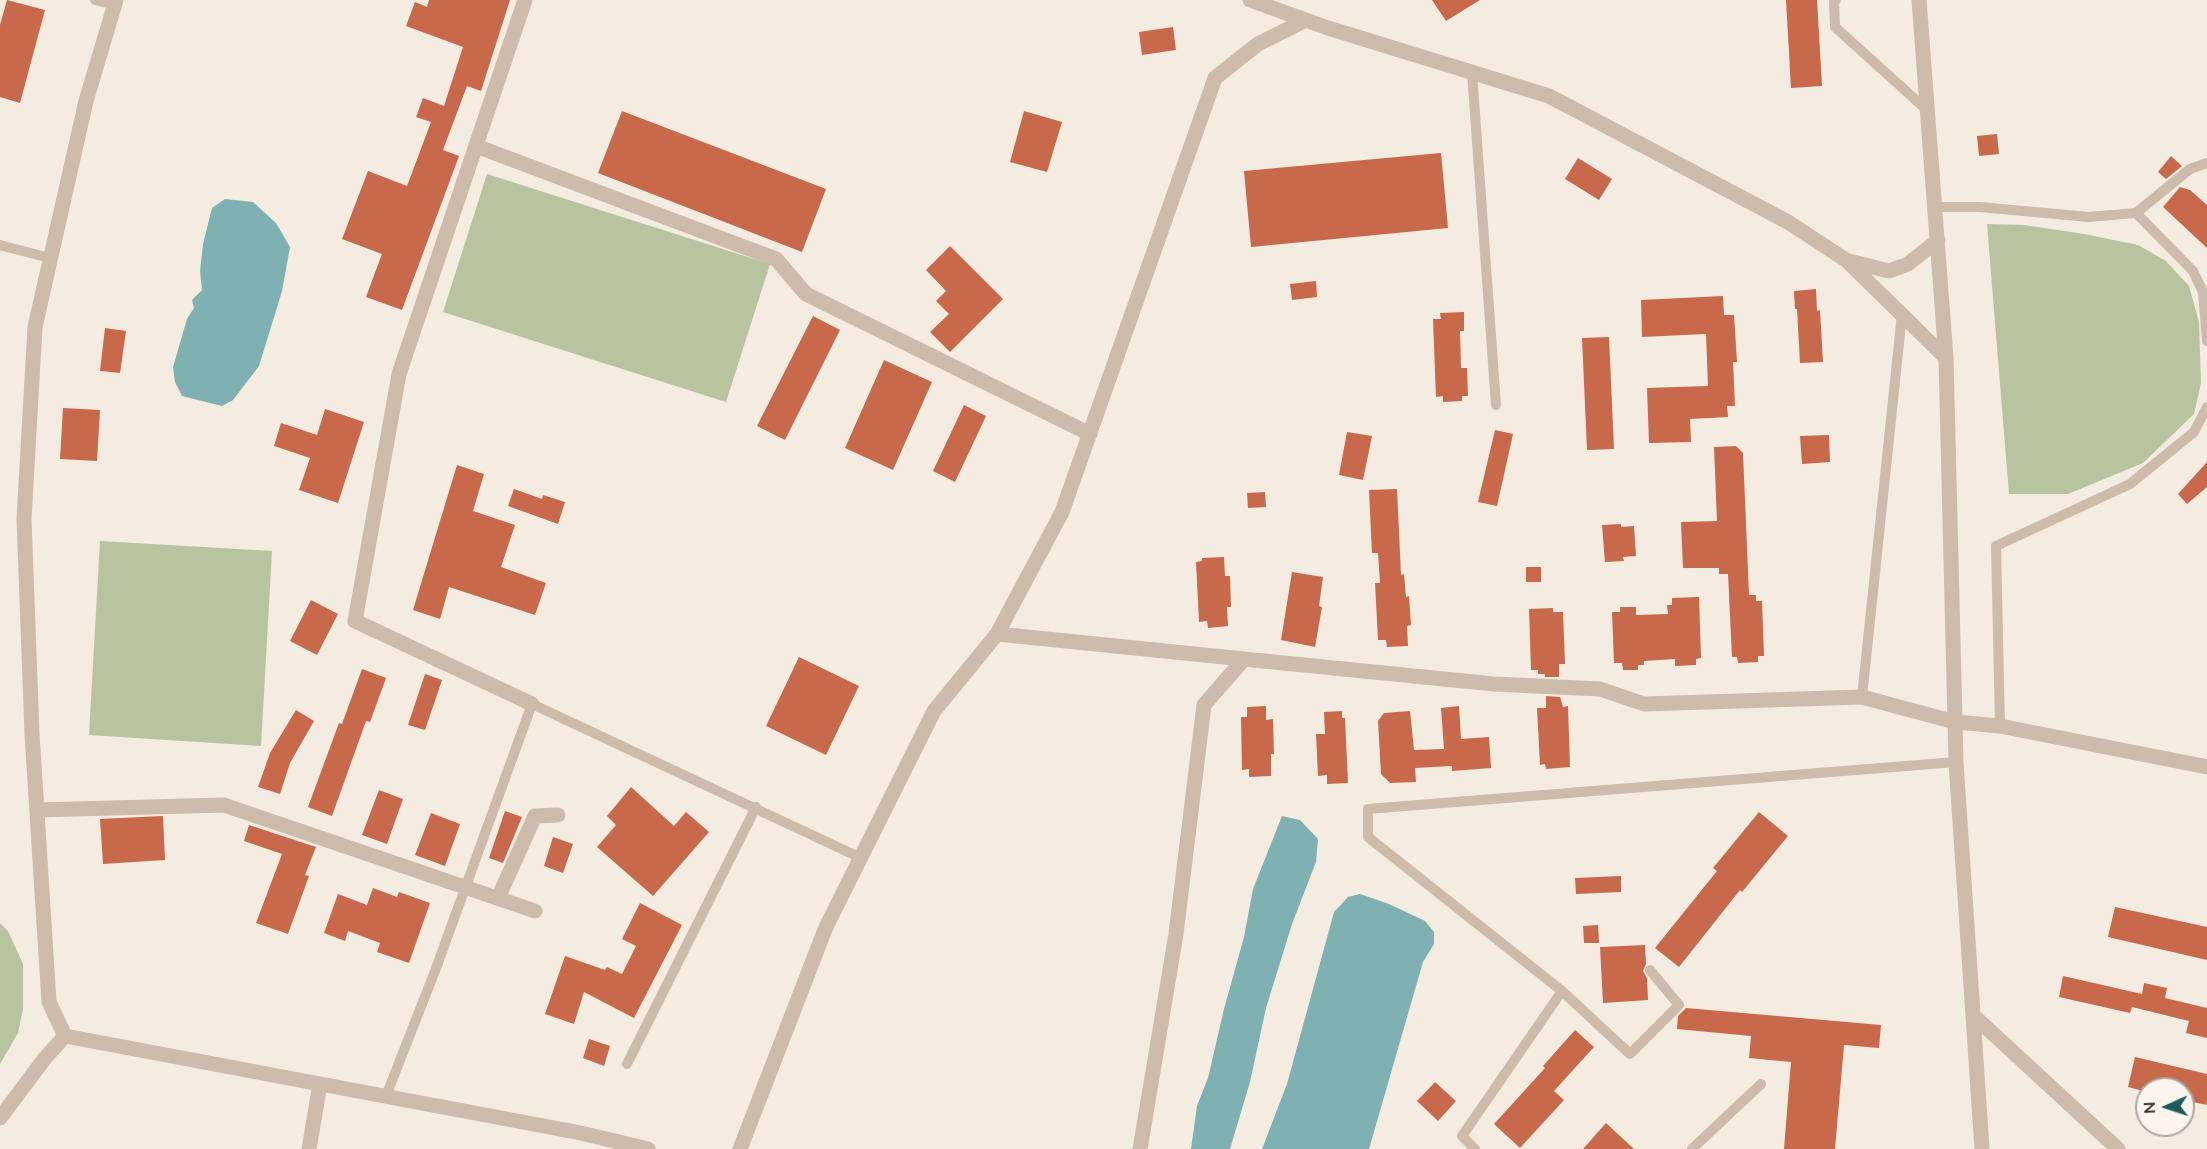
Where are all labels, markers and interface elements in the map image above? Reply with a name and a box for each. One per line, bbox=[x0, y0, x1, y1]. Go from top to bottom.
north arrow bbox=[2135, 1077, 2195, 1137]
text: N bbox=[2139, 1101, 2159, 1114]

